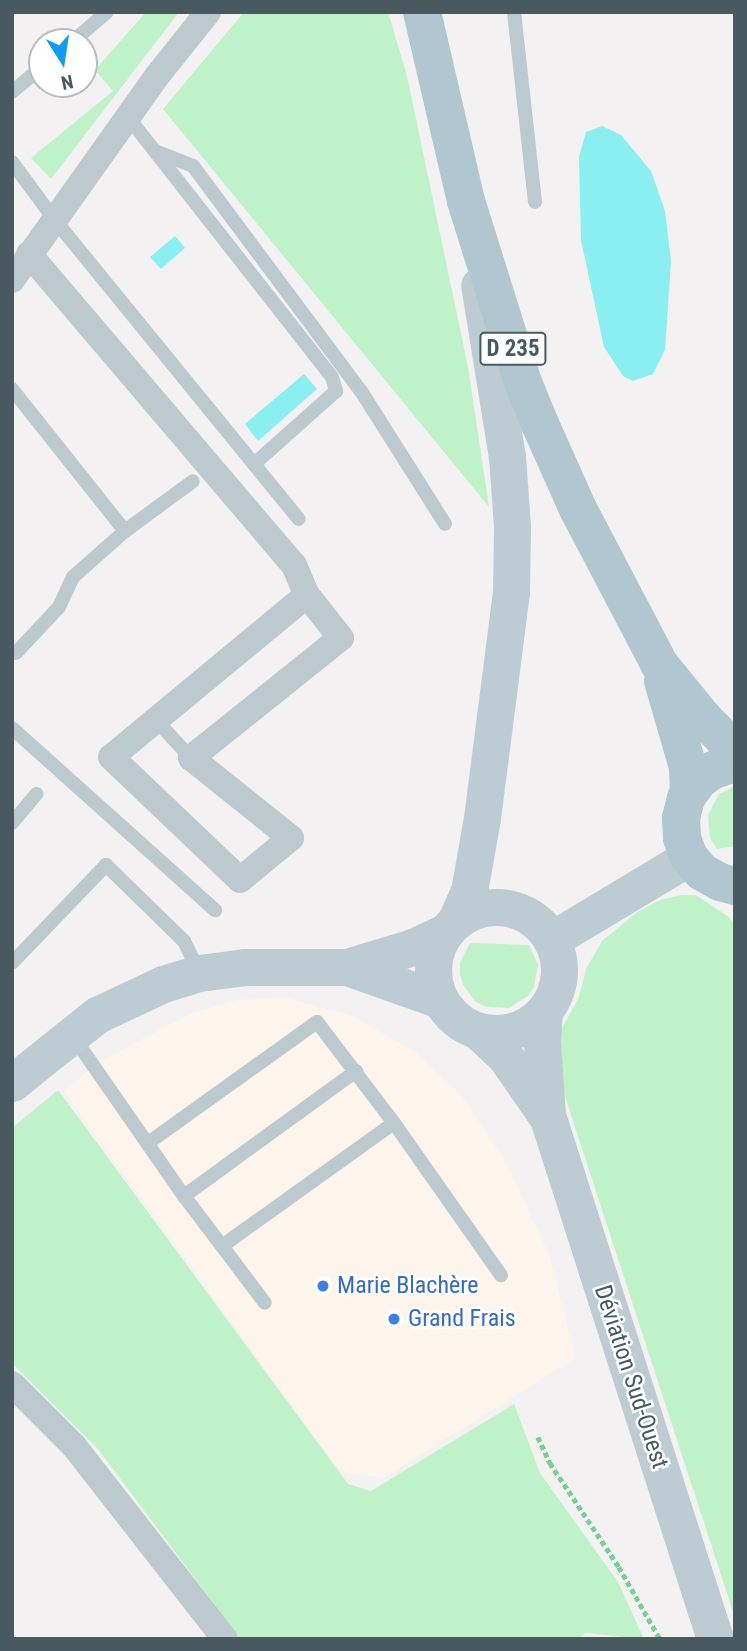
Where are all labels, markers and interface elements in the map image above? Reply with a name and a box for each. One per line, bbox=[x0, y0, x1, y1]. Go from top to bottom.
north arrow bbox=[28, 28, 98, 98]
text: N bbox=[59, 70, 75, 95]
road number: D 235 bbox=[478, 330, 548, 368]
place label: Marie Blachère bbox=[337, 1272, 479, 1300]
marker: Marie Blachère bbox=[315, 1278, 331, 1294]
street label: Déviation Sud-Ouest bbox=[588, 1282, 674, 1472]
place label: Grand Frais bbox=[408, 1305, 516, 1333]
marker: Grand Frais bbox=[386, 1311, 402, 1327]

